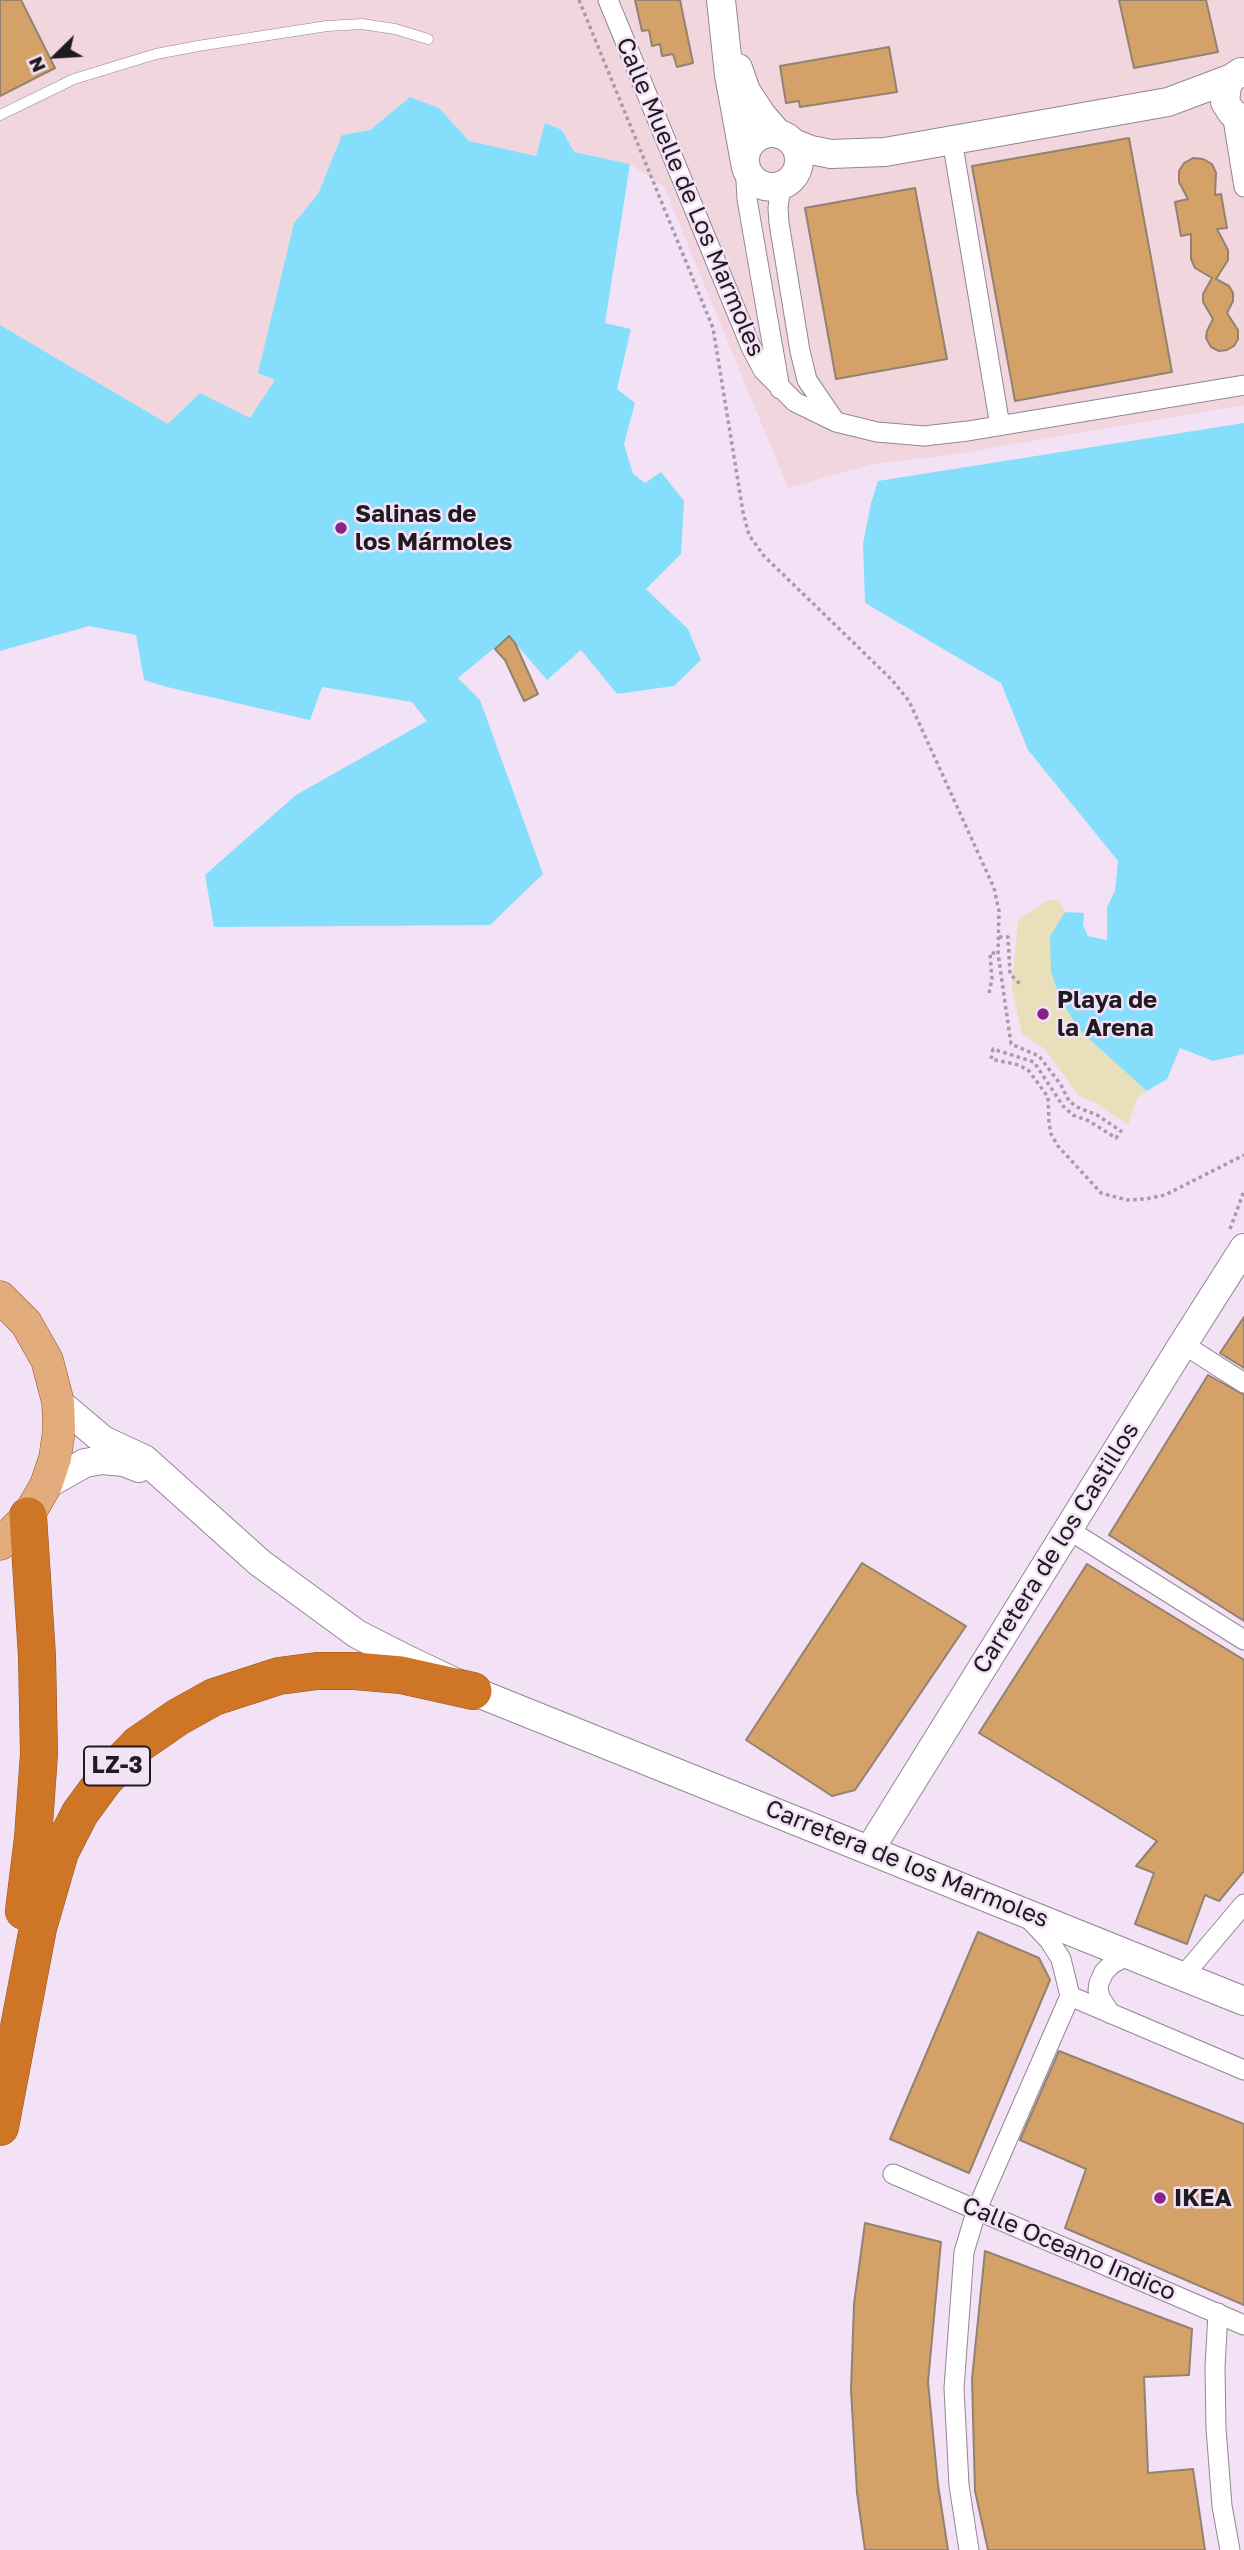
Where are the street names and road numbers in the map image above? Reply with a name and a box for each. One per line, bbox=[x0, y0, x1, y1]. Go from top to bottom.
street label: Calle Muelle de Los Marmoles bbox=[610, 33, 770, 361]
street label: Carretera de los Castillos bbox=[967, 1417, 1145, 1679]
road number: LZ-3 bbox=[84, 1746, 150, 1786]
street label: Carretera de los Marmoles bbox=[761, 1794, 1053, 1934]
street label: Calle Oceano Indico bbox=[958, 2191, 1180, 2307]

